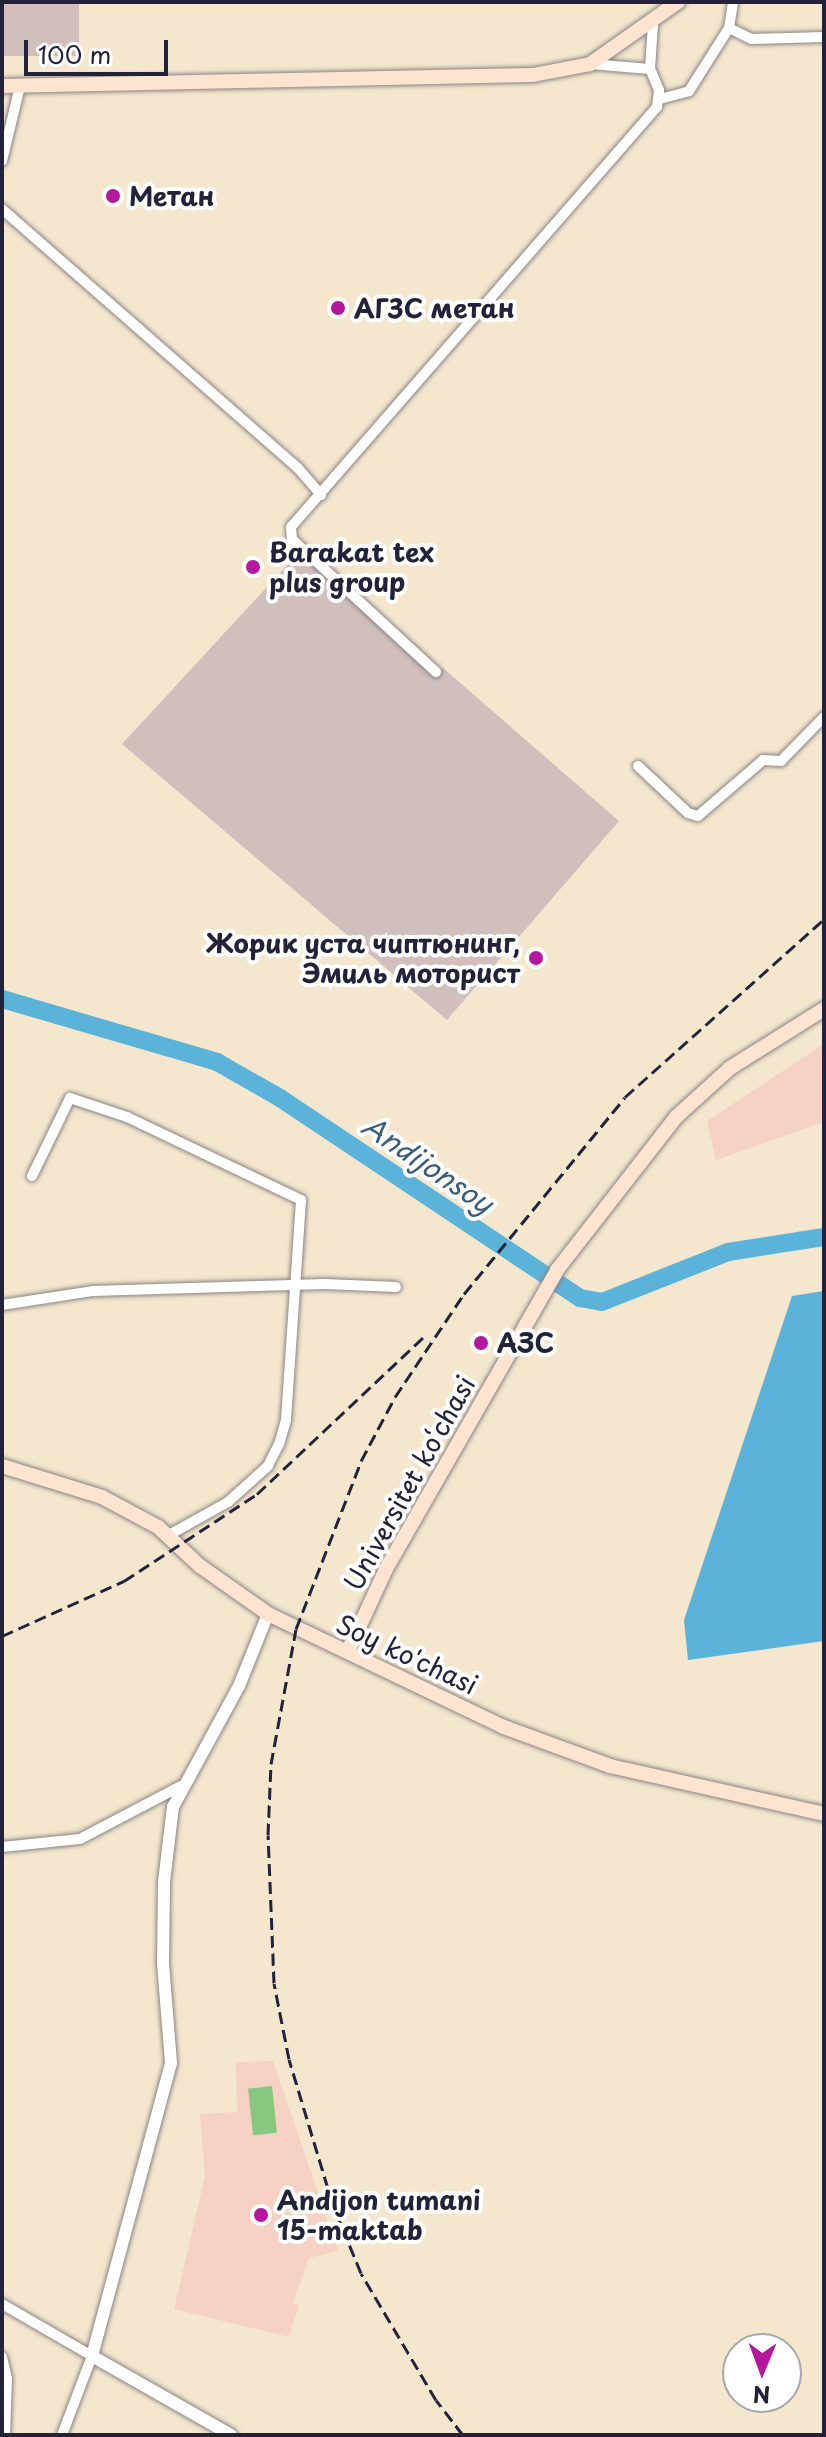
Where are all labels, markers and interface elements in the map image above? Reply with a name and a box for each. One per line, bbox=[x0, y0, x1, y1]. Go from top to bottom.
scale bar bbox=[28, 24, 172, 74]
text: 100 m bbox=[38, 36, 111, 72]
place label: Метан bbox=[129, 180, 214, 212]
marker: Метан bbox=[104, 187, 122, 205]
place label: АГЗС метан bbox=[354, 292, 517, 324]
marker: АГЗС метан bbox=[329, 299, 347, 317]
place label: Barakat tex plus group bbox=[269, 536, 433, 598]
marker: Barakat tex plus group bbox=[244, 558, 262, 576]
place label: Жорик уста чиптюнинг, Эмиль моторист bbox=[203, 927, 520, 988]
marker: Жорик уста чиптюнинг, Эмиль моторист bbox=[527, 949, 545, 967]
water label: Andijonsoy bbox=[356, 1108, 500, 1220]
place label: АЗС bbox=[497, 1327, 554, 1359]
marker: АЗС bbox=[472, 1334, 490, 1352]
street label: Universitet kо‘chasi bbox=[337, 1370, 481, 1596]
street label: Soy ko'chasi bbox=[331, 1608, 483, 1700]
place label: Andijon tumani 15-maktab bbox=[277, 2184, 481, 2246]
marker: Andijon tumani 15-maktab bbox=[252, 2206, 270, 2224]
north arrow bbox=[722, 2333, 802, 2413]
text: N bbox=[753, 2379, 771, 2412]

